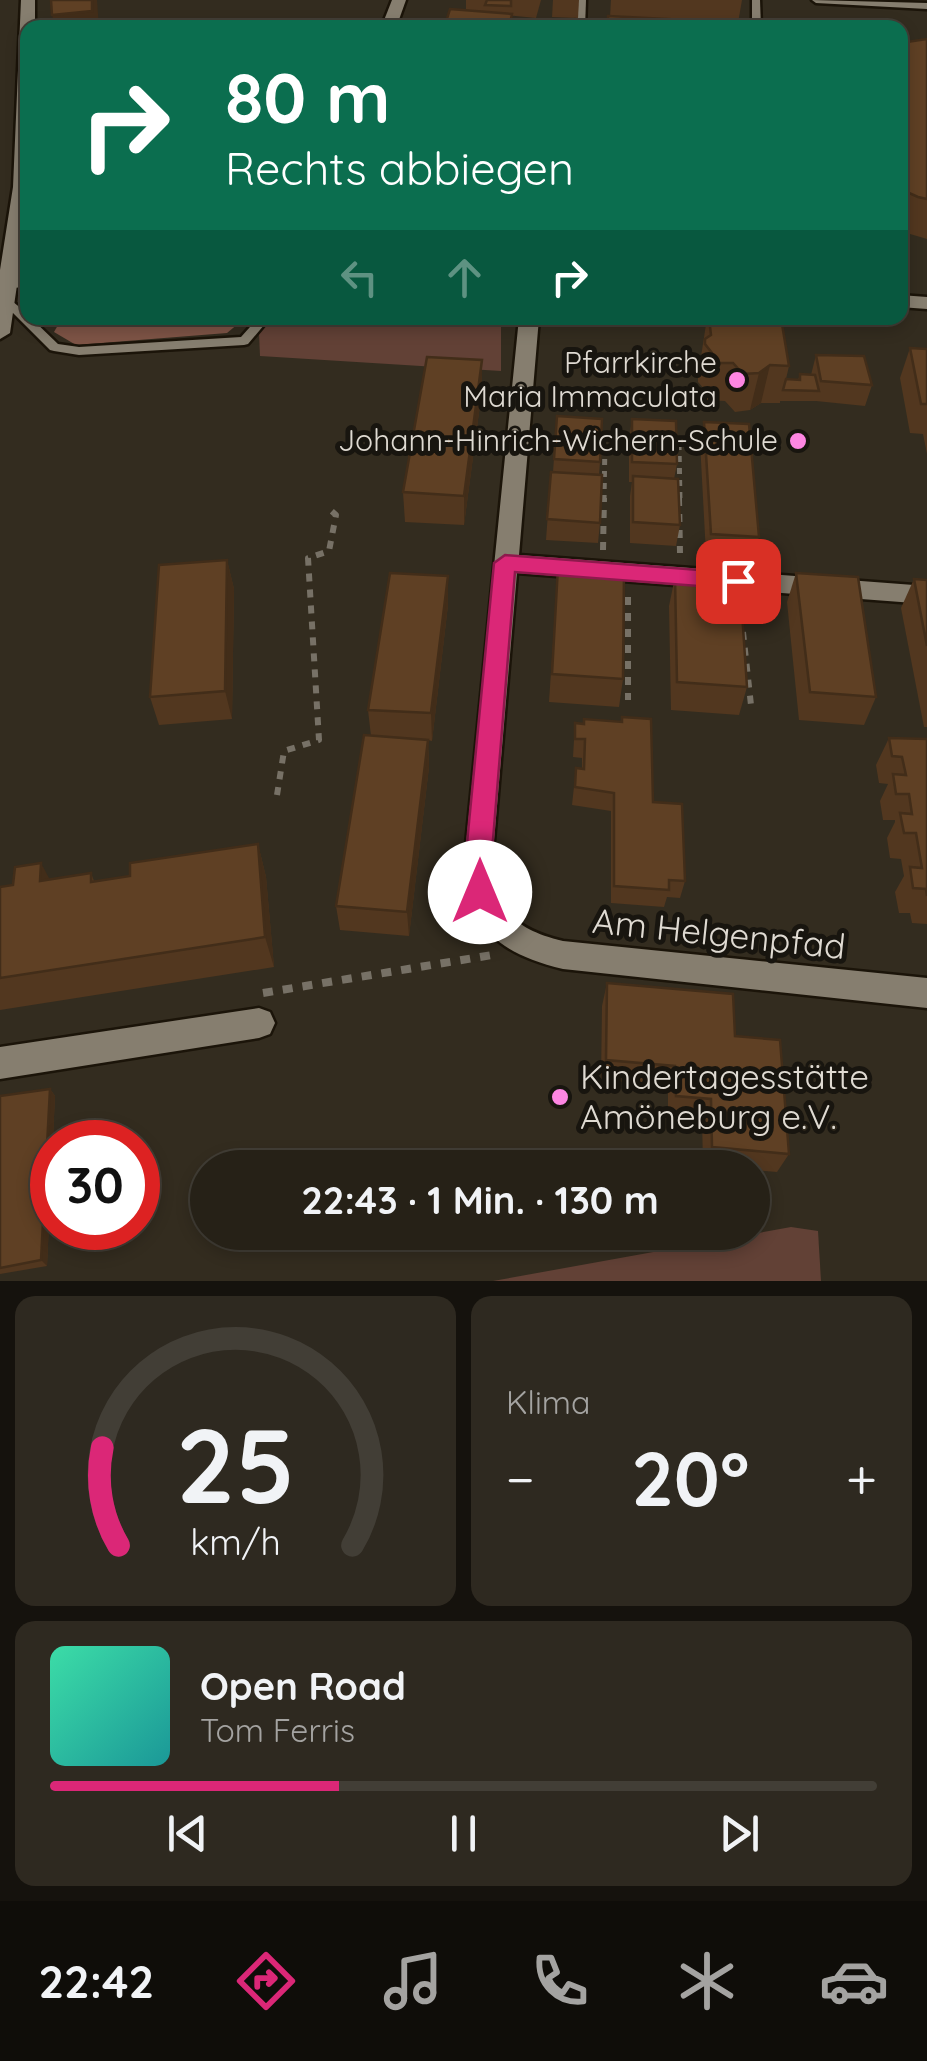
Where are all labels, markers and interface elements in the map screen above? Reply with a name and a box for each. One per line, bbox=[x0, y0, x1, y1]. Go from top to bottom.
text: 80 m bbox=[225, 53, 390, 141]
icon: right bbox=[60, 60, 190, 190]
text: Rechts abbiegen bbox=[225, 140, 574, 196]
icon: left bbox=[332, 250, 387, 305]
icon: ahead bbox=[437, 250, 492, 305]
icon: right bbox=[542, 250, 597, 305]
place label: Pfarrkirche Maria Immaculata bbox=[463, 343, 717, 415]
marker: Pfarrkirche Maria Immaculata bbox=[726, 369, 748, 391]
place label: Johann-Hinrich-Wichern-Schule bbox=[338, 421, 778, 459]
marker: Johann-Hinrich-Wichern-Schule bbox=[787, 430, 809, 452]
pin bbox=[696, 539, 781, 624]
icon: arrive bbox=[711, 554, 766, 609]
position arrow bbox=[428, 840, 532, 944]
street label: Am Helgenpfad bbox=[590, 898, 848, 968]
place label: Kindertagesstätte Amöneburg e.V. bbox=[580, 1054, 869, 1138]
marker: Kindertagesstätte Amöneburg e.V. bbox=[549, 1086, 571, 1108]
speed limit sign: 30 bbox=[30, 1120, 160, 1250]
text: 22:43 · 1 Min. · 130 m bbox=[301, 1176, 659, 1224]
text: Klima bbox=[506, 1382, 590, 1422]
text: 25 bbox=[176, 1399, 295, 1529]
text: 20° bbox=[631, 1431, 749, 1525]
text: − bbox=[506, 1444, 535, 1513]
text: + bbox=[846, 1444, 877, 1513]
text: km/h bbox=[190, 1519, 281, 1564]
text: Open Road bbox=[200, 1662, 406, 1710]
text: Tom Ferris bbox=[200, 1710, 355, 1750]
icon: previous bbox=[160, 1806, 215, 1861]
icon: pause bbox=[436, 1806, 491, 1861]
icon: next bbox=[712, 1806, 767, 1861]
icon: directions bbox=[231, 1946, 301, 2016]
icon: music bbox=[378, 1946, 448, 2016]
icon: phone bbox=[525, 1946, 595, 2016]
icon: climate bbox=[672, 1946, 742, 2016]
icon: car bbox=[819, 1946, 889, 2016]
text: 22:42 bbox=[38, 1953, 154, 2009]

